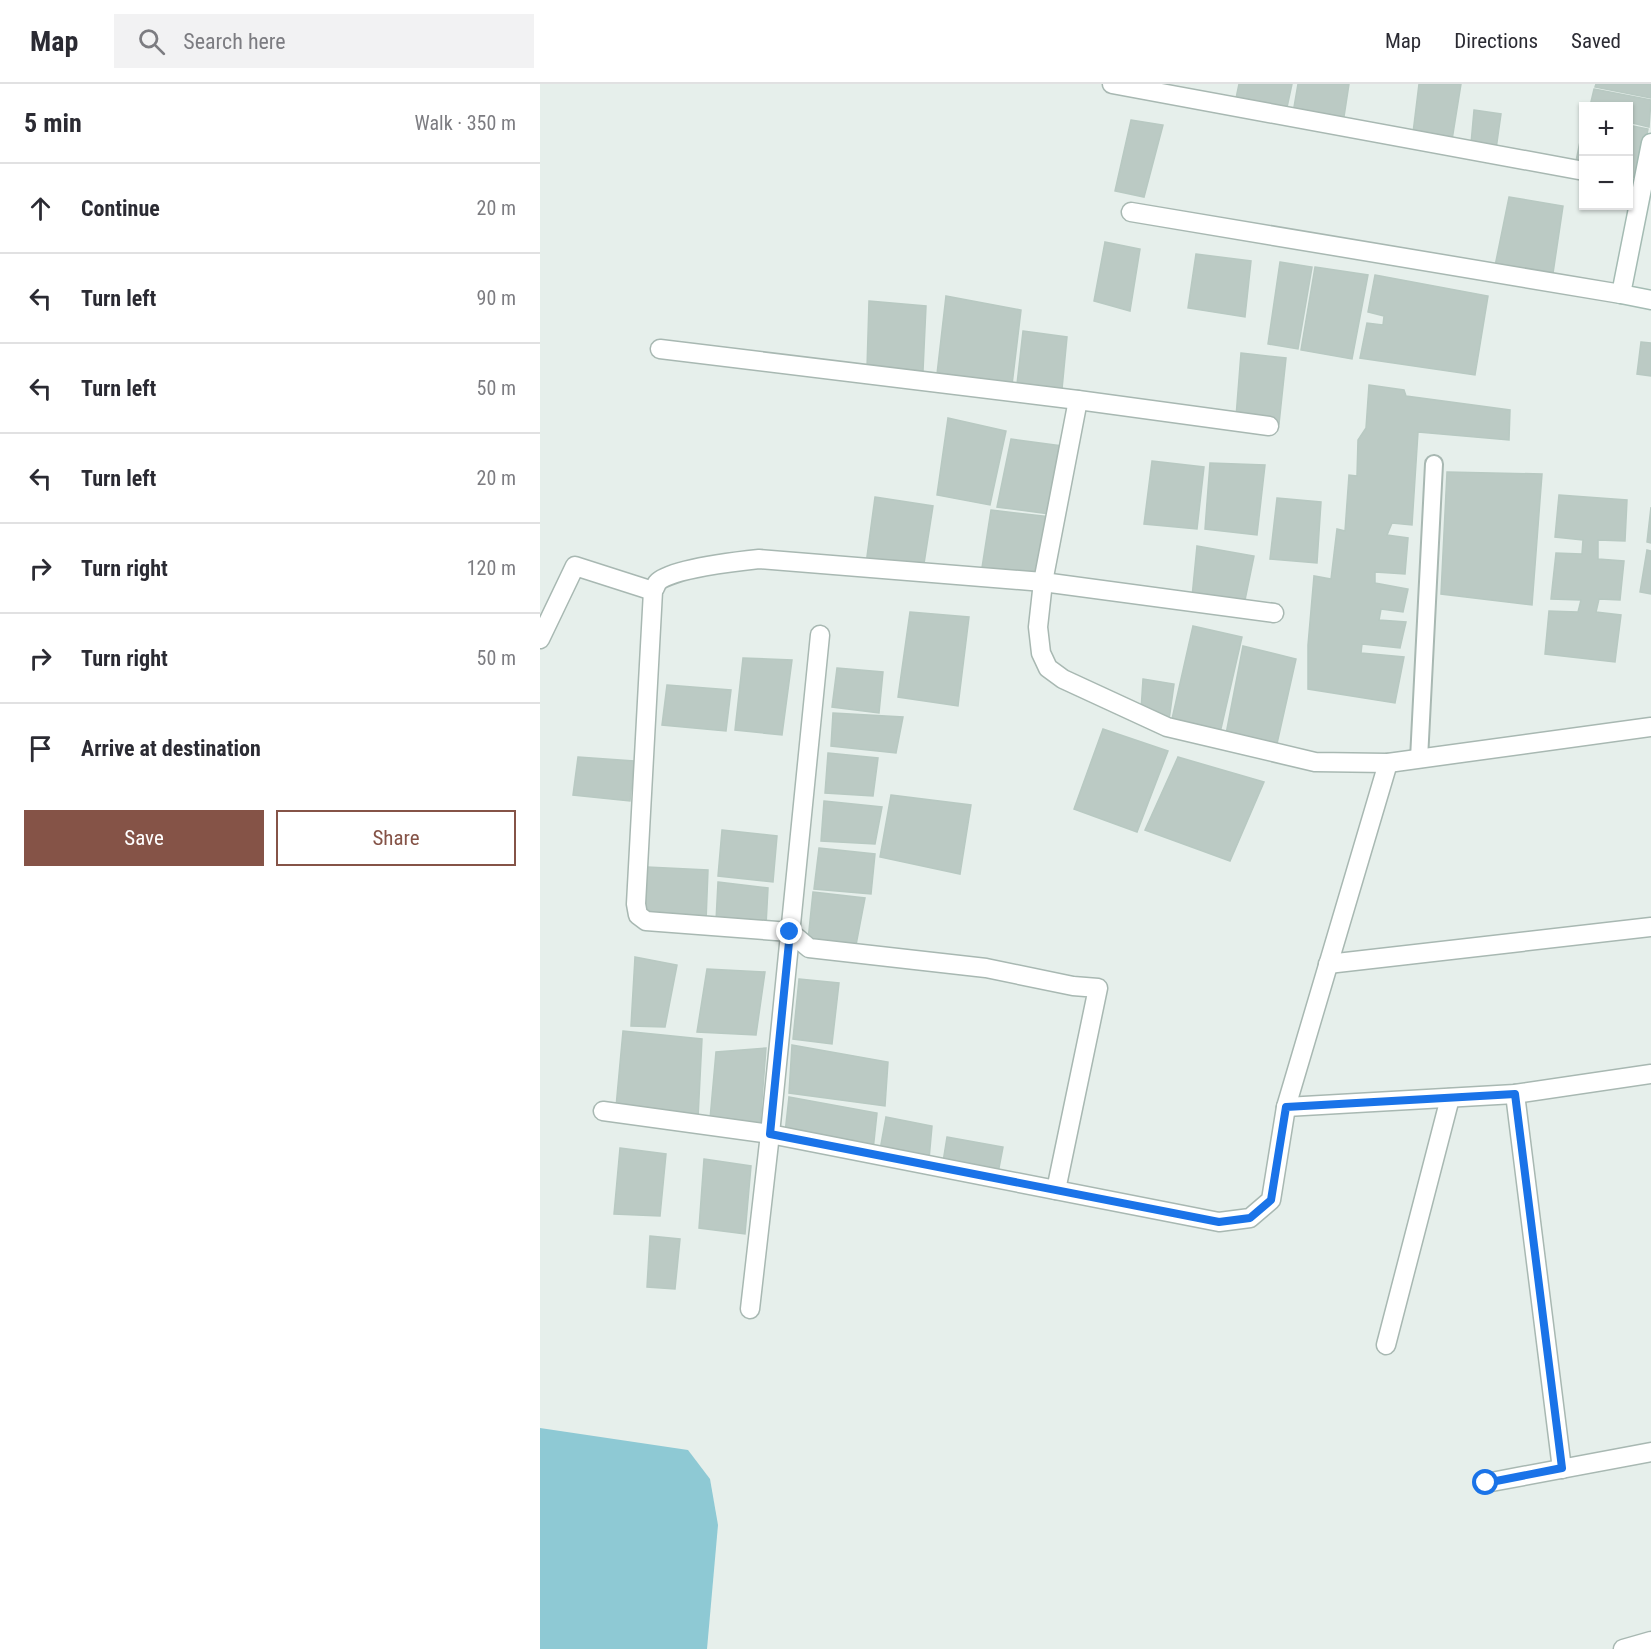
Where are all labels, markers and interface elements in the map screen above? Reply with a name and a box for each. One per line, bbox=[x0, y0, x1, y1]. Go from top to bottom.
search box bbox=[114, 14, 534, 68]
text: Map bbox=[30, 25, 78, 58]
icon: search bbox=[135, 25, 168, 58]
text: Search here bbox=[183, 29, 286, 54]
text: Map bbox=[1385, 29, 1421, 53]
text: Directions bbox=[1454, 29, 1538, 53]
text: Saved bbox=[1571, 29, 1621, 53]
map controls bbox=[1579, 102, 1633, 210]
button: + bbox=[1579, 102, 1633, 156]
text: 5 min bbox=[24, 108, 82, 138]
text: Walk · 350 m bbox=[415, 111, 516, 135]
button: − bbox=[1579, 156, 1633, 210]
icon: ahead bbox=[24, 192, 57, 225]
text: Continue bbox=[81, 196, 160, 221]
text: 20 m bbox=[477, 196, 516, 220]
icon: left bbox=[24, 282, 57, 315]
text: Turn left bbox=[81, 286, 156, 311]
text: 90 m bbox=[477, 286, 516, 310]
icon: left bbox=[24, 372, 57, 405]
text: Turn left bbox=[81, 376, 156, 401]
text: 50 m bbox=[477, 376, 516, 400]
icon: left bbox=[24, 462, 57, 495]
text: Turn left bbox=[81, 466, 156, 491]
text: 20 m bbox=[477, 466, 516, 490]
icon: right bbox=[24, 552, 57, 585]
text: Turn right bbox=[81, 556, 168, 581]
text: 120 m bbox=[467, 556, 516, 580]
icon: right bbox=[24, 642, 57, 675]
text: Turn right bbox=[81, 646, 168, 671]
text: 50 m bbox=[477, 646, 516, 670]
icon: arrive bbox=[24, 732, 57, 765]
text: Arrive at destination bbox=[81, 736, 261, 761]
button: Save bbox=[24, 810, 264, 866]
button: Share bbox=[276, 810, 516, 866]
route end bbox=[776, 918, 802, 944]
route start bbox=[1472, 1469, 1498, 1495]

